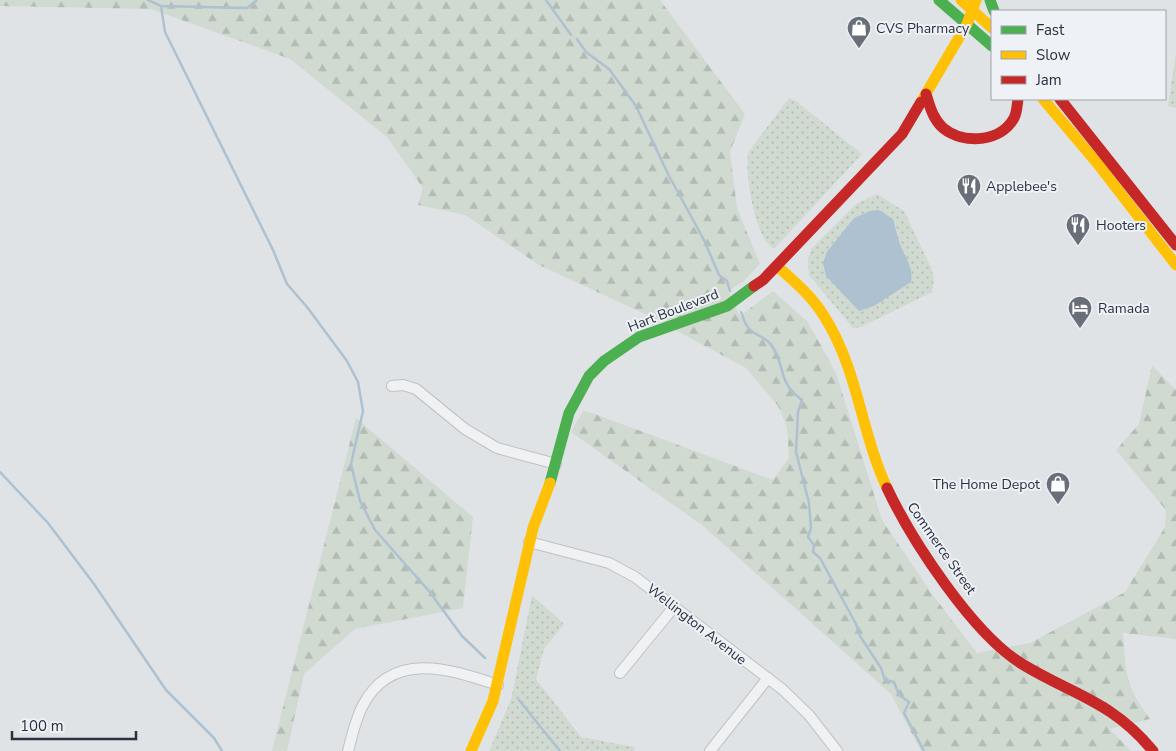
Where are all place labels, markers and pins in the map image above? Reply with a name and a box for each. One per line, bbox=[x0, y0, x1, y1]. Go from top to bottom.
shop icon: CVS Pharmacy bbox=[846, 15, 872, 49]
place label: CVS Pharmacy bbox=[876, 19, 970, 38]
restaurant icon: Applebee's bbox=[956, 173, 982, 207]
place label: Applebee's bbox=[986, 177, 1057, 196]
restaurant icon: Hooters bbox=[1065, 212, 1091, 246]
place label: Hooters bbox=[1096, 216, 1146, 235]
hotel icon: Ramada bbox=[1067, 295, 1093, 329]
place label: Ramada bbox=[1098, 299, 1150, 318]
shop icon: The Home Depot bbox=[1045, 471, 1071, 505]
place label: The Home Depot bbox=[932, 475, 1040, 494]

